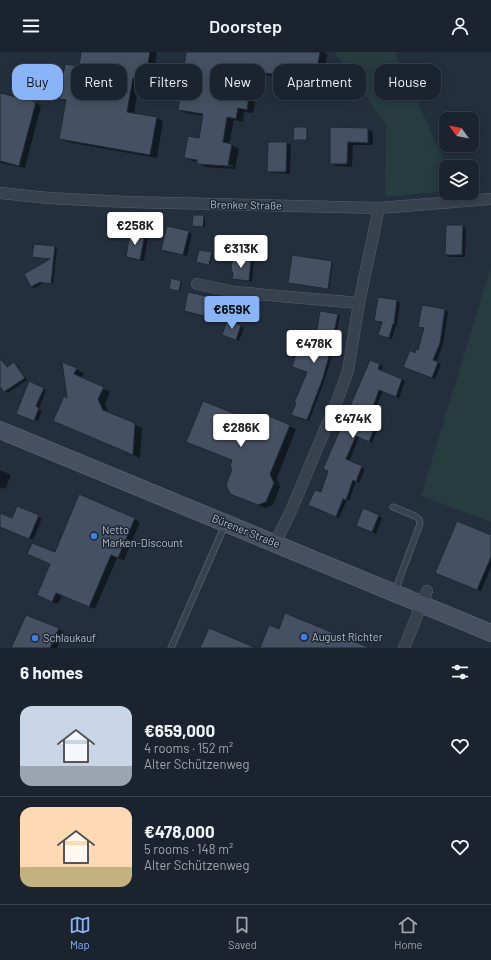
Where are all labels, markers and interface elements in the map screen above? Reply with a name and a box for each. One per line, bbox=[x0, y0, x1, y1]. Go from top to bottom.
icon: menu bbox=[20, 15, 42, 37]
text: Doorstep bbox=[209, 15, 282, 37]
icon: person bbox=[449, 15, 471, 37]
chip: Buy bbox=[12, 64, 63, 100]
chip: Rent bbox=[71, 64, 127, 100]
chip: Filters bbox=[135, 64, 202, 100]
chip: New bbox=[210, 64, 265, 100]
chip: Apartment bbox=[273, 64, 366, 100]
chip: House bbox=[374, 64, 441, 100]
north arrow bbox=[439, 112, 479, 152]
map controls bbox=[439, 112, 479, 200]
button: layers bbox=[439, 160, 479, 200]
street label: Brenker Straße bbox=[210, 197, 282, 212]
pin: €258K bbox=[107, 212, 163, 246]
text: €258K bbox=[116, 217, 154, 233]
pin: €313K bbox=[213, 235, 269, 269]
text: €313K bbox=[224, 240, 258, 256]
pin: €659K bbox=[204, 296, 260, 330]
text: €659K bbox=[213, 301, 251, 317]
pin: €478K bbox=[286, 330, 342, 364]
text: €478K bbox=[296, 335, 332, 351]
pin: €474K bbox=[325, 405, 381, 439]
text: €474K bbox=[334, 410, 372, 426]
pin: €286K bbox=[213, 414, 269, 448]
text: €286K bbox=[222, 419, 260, 435]
street label: Bürener Straße bbox=[210, 511, 282, 550]
place label: Netto Marken-Discount bbox=[102, 523, 183, 549]
marker: Netto Marken-Discount bbox=[89, 531, 99, 541]
place label: August Richter bbox=[312, 630, 383, 643]
place label: Schlaukauf bbox=[43, 631, 96, 644]
marker: August Richter bbox=[299, 632, 309, 642]
marker: Schlaukauf bbox=[30, 633, 40, 643]
icon: filters bbox=[449, 661, 471, 683]
text: 6 homes bbox=[20, 662, 83, 682]
text: €659,000 bbox=[144, 720, 215, 740]
icon: home bbox=[52, 722, 100, 770]
icon: heart bbox=[449, 735, 471, 757]
text: 4 rooms · 152 m² bbox=[144, 740, 233, 756]
text: Alter Schützenweg bbox=[144, 756, 249, 772]
text: €478,000 bbox=[144, 821, 215, 841]
icon: home bbox=[52, 823, 100, 871]
icon: heart bbox=[449, 836, 471, 858]
text: 5 rooms · 148 m² bbox=[144, 841, 233, 857]
text: Alter Schützenweg bbox=[144, 857, 249, 873]
tab: Map bbox=[69, 914, 91, 951]
tab: Saved bbox=[228, 914, 257, 951]
tab: Home bbox=[394, 914, 422, 951]

